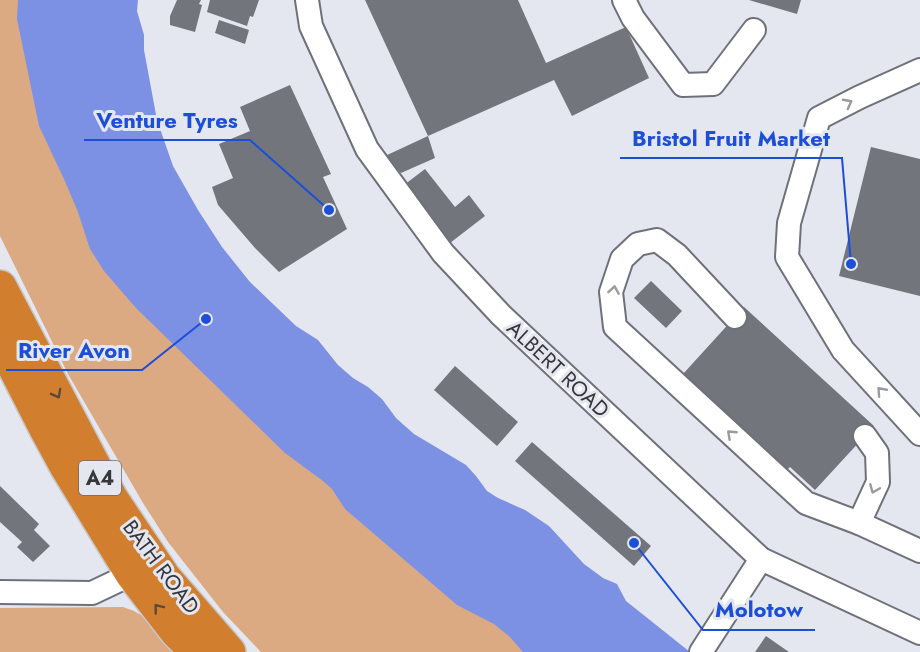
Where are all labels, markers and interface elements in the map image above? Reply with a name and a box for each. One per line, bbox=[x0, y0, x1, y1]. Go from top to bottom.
one-way arrow bbox=[842, 99, 853, 110]
callout: Venture Tyres bbox=[84, 100, 250, 140]
text: Venture Tyres bbox=[95, 104, 238, 136]
callout: Bristol Fruit Market bbox=[620, 118, 842, 158]
text: Bristol Fruit Market bbox=[632, 122, 830, 154]
one-way arrow bbox=[607, 285, 619, 295]
street label: ALBERT ROAD bbox=[500, 314, 616, 424]
callout: River Avon bbox=[6, 330, 142, 370]
text: River Avon bbox=[18, 334, 130, 366]
one-way arrow bbox=[877, 387, 888, 398]
one-way arrow bbox=[50, 388, 61, 398]
one-way arrow bbox=[727, 430, 737, 441]
road number: A4 bbox=[79, 461, 121, 495]
one-way arrow bbox=[869, 483, 881, 494]
street label: BATH ROAD bbox=[116, 514, 206, 620]
callout: Molotow bbox=[703, 590, 815, 630]
text: Molotow bbox=[715, 593, 803, 625]
one-way arrow bbox=[155, 604, 166, 615]

